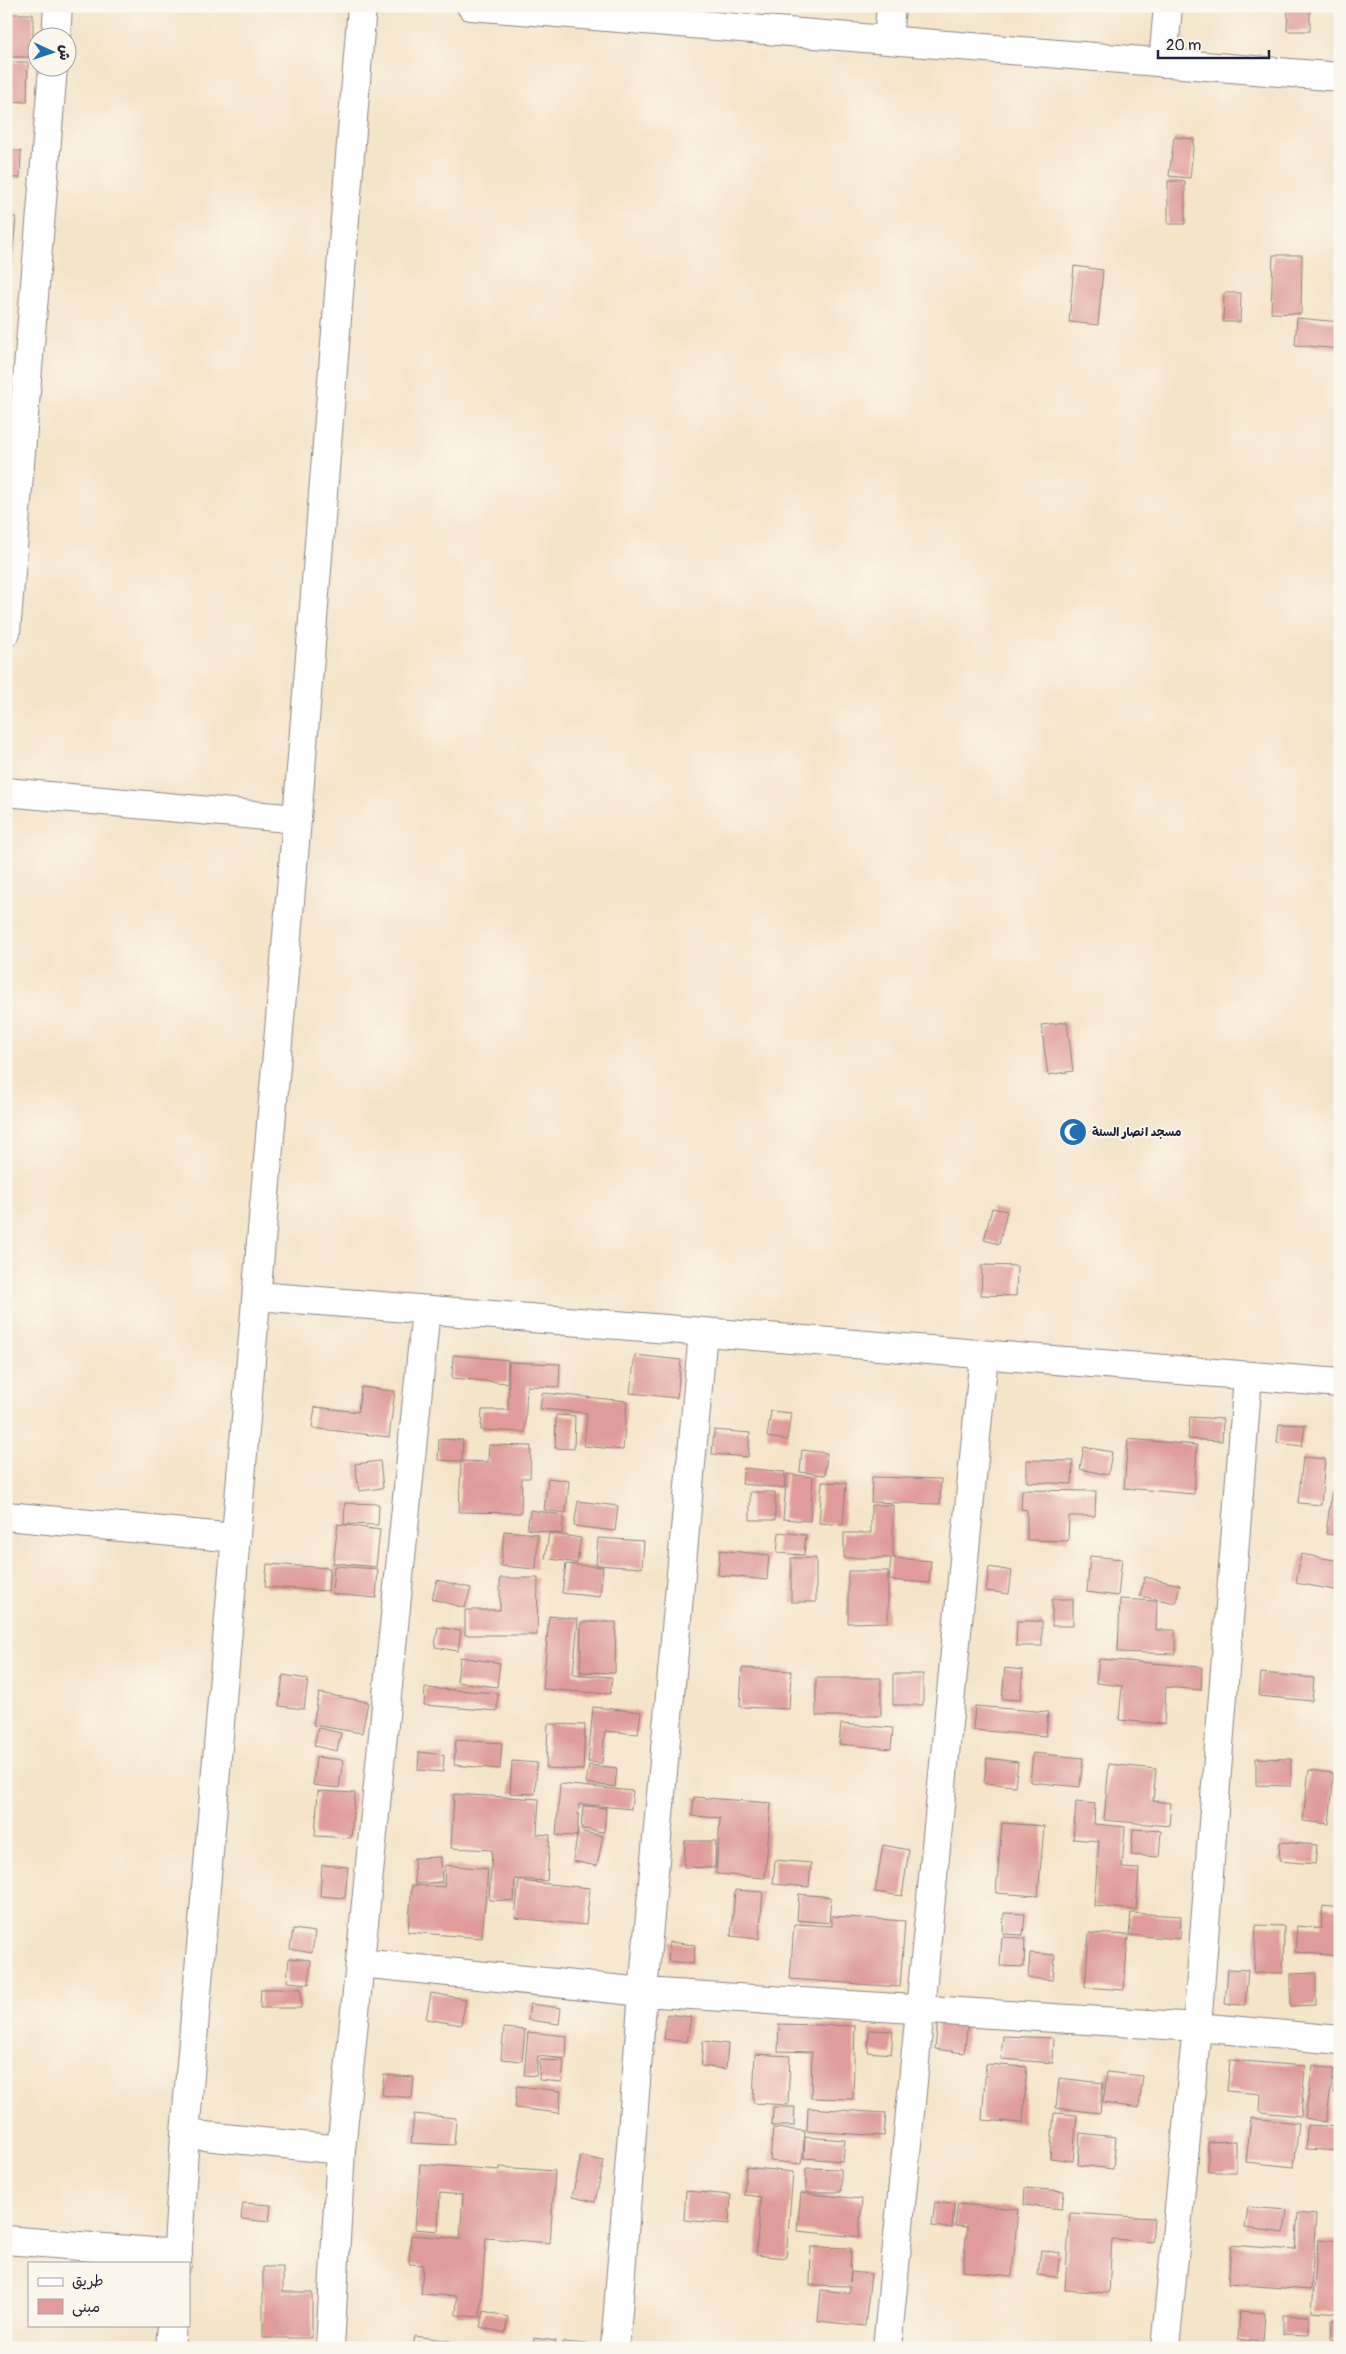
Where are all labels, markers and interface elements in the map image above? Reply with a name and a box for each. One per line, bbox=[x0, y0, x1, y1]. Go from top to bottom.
north arrow bbox=[28, 28, 78, 78]
scale bar bbox=[1158, 28, 1270, 60]
text: 20 m bbox=[1166, 36, 1201, 55]
text: ش bbox=[56, 45, 73, 61]
mosque icon: مسجد انصار السنة bbox=[1058, 1117, 1088, 1147]
place label: مسجد انصار السنة bbox=[1092, 1125, 1182, 1140]
legend bbox=[28, 2262, 190, 2326]
text: طريق bbox=[72, 2272, 104, 2291]
text: مبنى bbox=[72, 2298, 100, 2317]

